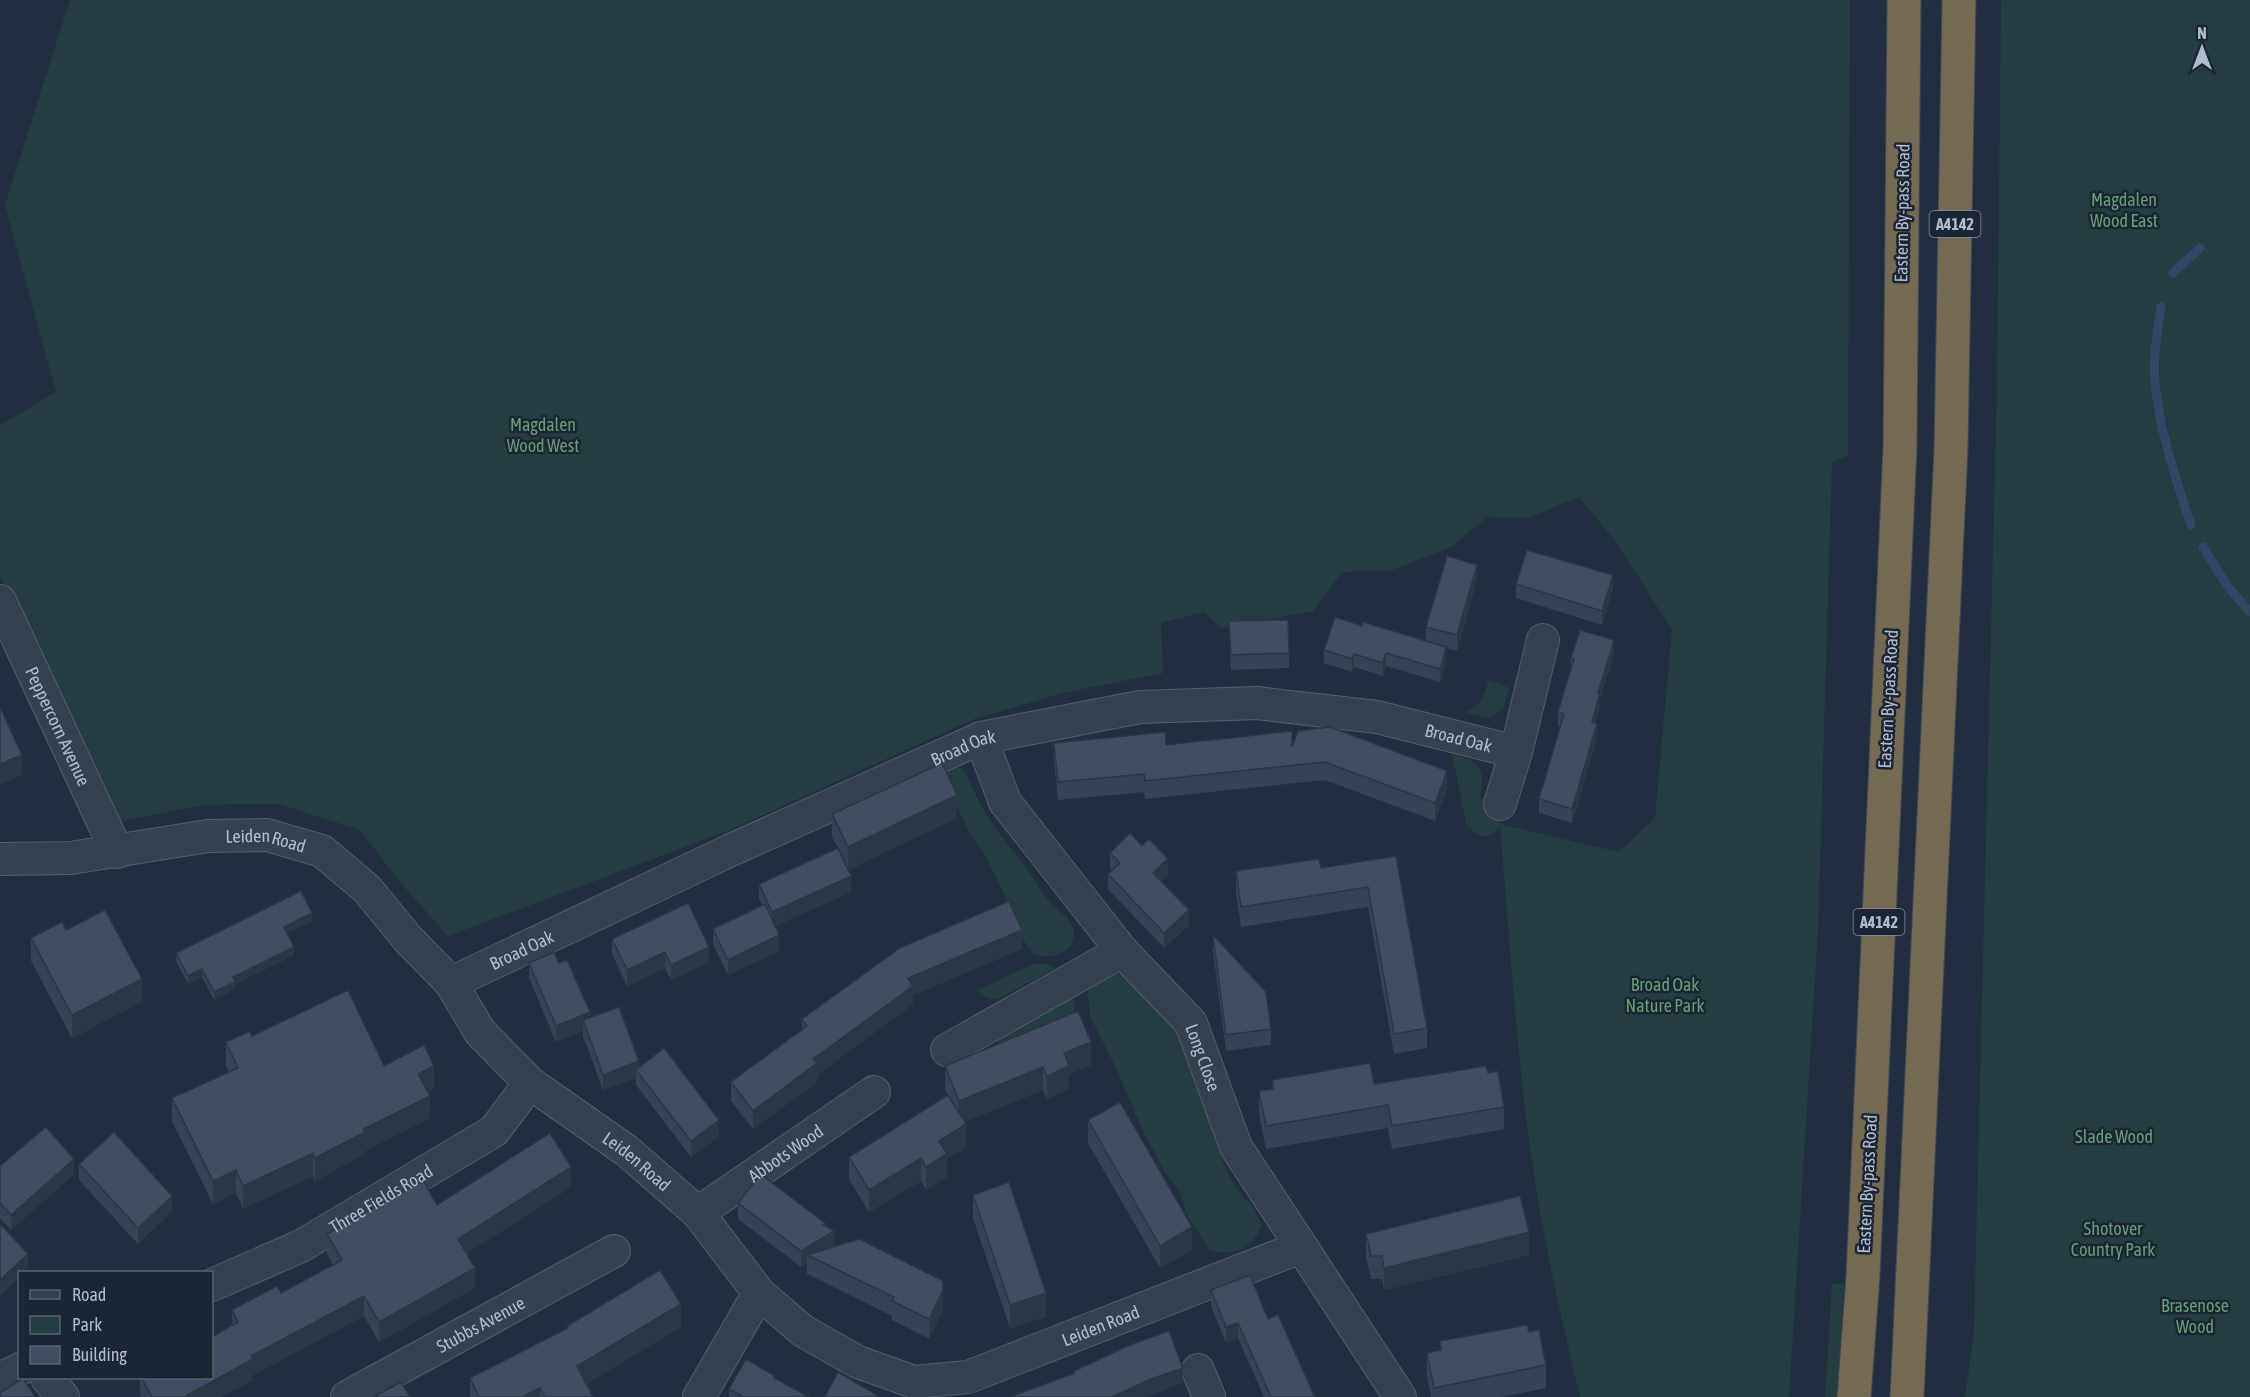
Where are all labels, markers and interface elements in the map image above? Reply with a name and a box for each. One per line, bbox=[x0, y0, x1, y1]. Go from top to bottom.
north arrow bbox=[2172, 18, 2232, 78]
text: N bbox=[2197, 24, 2207, 42]
street label: Eastern By-pass Road bbox=[1890, 143, 1914, 283]
park label: Magdalen Wood East bbox=[2090, 189, 2158, 231]
road number: A4142 bbox=[1930, 211, 1980, 237]
park label: Magdalen Wood West bbox=[507, 414, 579, 456]
street label: Eastern By-pass Road bbox=[1874, 629, 1902, 769]
street label: Peppercorn Avenue bbox=[22, 663, 95, 789]
street label: Broad Oak bbox=[1423, 719, 1495, 756]
street label: Broad Oak bbox=[927, 725, 997, 770]
street label: Leiden Road bbox=[225, 824, 308, 856]
road number: A4142 bbox=[1854, 909, 1904, 935]
street label: Broad Oak bbox=[486, 925, 557, 974]
park label: Broad Oak Nature Park bbox=[1626, 974, 1705, 1016]
street label: Long Close bbox=[1182, 1021, 1225, 1094]
street label: Eastern By-pass Road bbox=[1853, 1114, 1881, 1254]
street label: Abbots Wood bbox=[744, 1120, 827, 1186]
park label: Slade Wood bbox=[2075, 1126, 2153, 1147]
street label: Leiden Road bbox=[599, 1127, 675, 1195]
street label: Three Fields Road bbox=[325, 1160, 436, 1237]
park label: Shotover Country Park bbox=[2071, 1218, 2155, 1260]
legend bbox=[18, 1271, 213, 1379]
text: Road bbox=[72, 1284, 106, 1305]
street label: Stubbs Avenue bbox=[433, 1292, 528, 1357]
park label: Brasenose Wood bbox=[2161, 1295, 2229, 1337]
street label: Leiden Road bbox=[1059, 1301, 1142, 1350]
text: Park bbox=[72, 1314, 102, 1335]
text: Building bbox=[72, 1344, 127, 1365]

